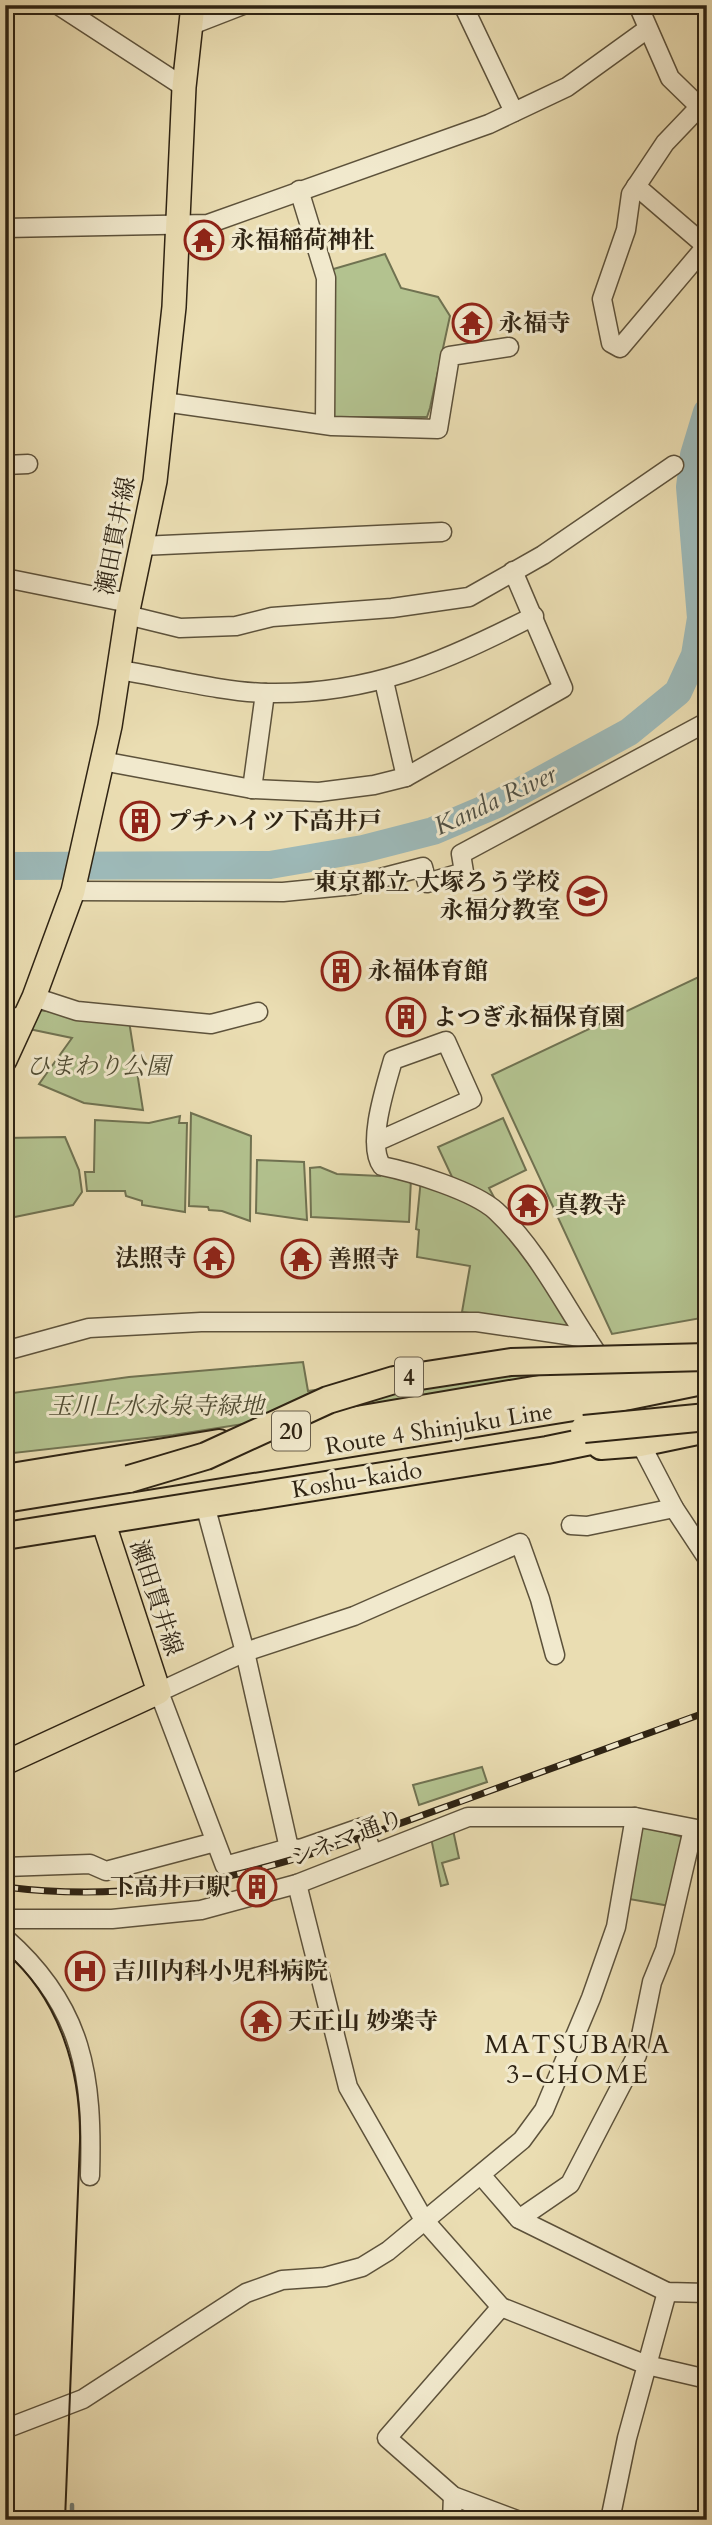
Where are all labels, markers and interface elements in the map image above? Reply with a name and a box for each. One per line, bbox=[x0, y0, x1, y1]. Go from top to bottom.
temple icon: 永福稲荷神社 bbox=[183, 219, 225, 261]
place label: 永福稲荷神社 bbox=[231, 224, 375, 257]
temple icon: 永福寺 bbox=[451, 302, 493, 344]
place label: 永福寺 bbox=[499, 307, 571, 340]
street label: 瀬田貫井線 bbox=[88, 474, 144, 598]
water label: Kanda River bbox=[428, 756, 563, 844]
building icon: プチハイツ下高井戸 bbox=[119, 800, 161, 842]
place label: プチハイツ下高井戸 bbox=[167, 805, 382, 838]
place label: 東京都立 大塚ろう学校 永福分教室 bbox=[314, 866, 560, 927]
school or university icon: 東京都立 大塚ろう学校 永福分教室 bbox=[566, 875, 608, 917]
building icon: 永福体育館 bbox=[320, 950, 362, 992]
place label: 永福体育館 bbox=[368, 955, 488, 988]
building icon: よつぎ永福保育園 bbox=[385, 996, 427, 1038]
place label: よつぎ永福保育園 bbox=[433, 1001, 625, 1034]
park label: ひまわり公園 bbox=[26, 1050, 174, 1083]
temple icon: 真教寺 bbox=[507, 1184, 549, 1226]
place label: 真教寺 bbox=[555, 1189, 627, 1222]
temple icon: 法照寺 bbox=[193, 1237, 235, 1279]
temple icon: 善照寺 bbox=[280, 1238, 322, 1280]
place label: 法照寺 bbox=[115, 1242, 187, 1275]
place label: 善照寺 bbox=[328, 1243, 400, 1276]
road number: 4 bbox=[395, 1358, 423, 1396]
park label: 玉川上水永泉寺緑地 bbox=[48, 1390, 267, 1423]
street label: Route 4 Shinjuku Line bbox=[323, 1395, 555, 1463]
road number: 20 bbox=[272, 1412, 310, 1450]
street label: Koshu-kaido bbox=[289, 1453, 425, 1507]
street label: 瀬田貫井線 bbox=[122, 1536, 190, 1660]
street label: シネマ通り bbox=[285, 1801, 409, 1875]
building icon: 下高井戸駅 bbox=[236, 1866, 278, 1908]
place label: 下高井戸駅 bbox=[110, 1871, 230, 1904]
hospital icon: 吉川内科小児科病院 bbox=[64, 1950, 106, 1992]
place label: 吉川内科小児科病院 bbox=[112, 1955, 328, 1988]
temple icon: 天正山 妙楽寺 bbox=[240, 2000, 282, 2042]
place label: 天正山 妙楽寺 bbox=[288, 2005, 438, 2038]
district label: MATSUBARA 3-CHOME bbox=[485, 2027, 672, 2092]

